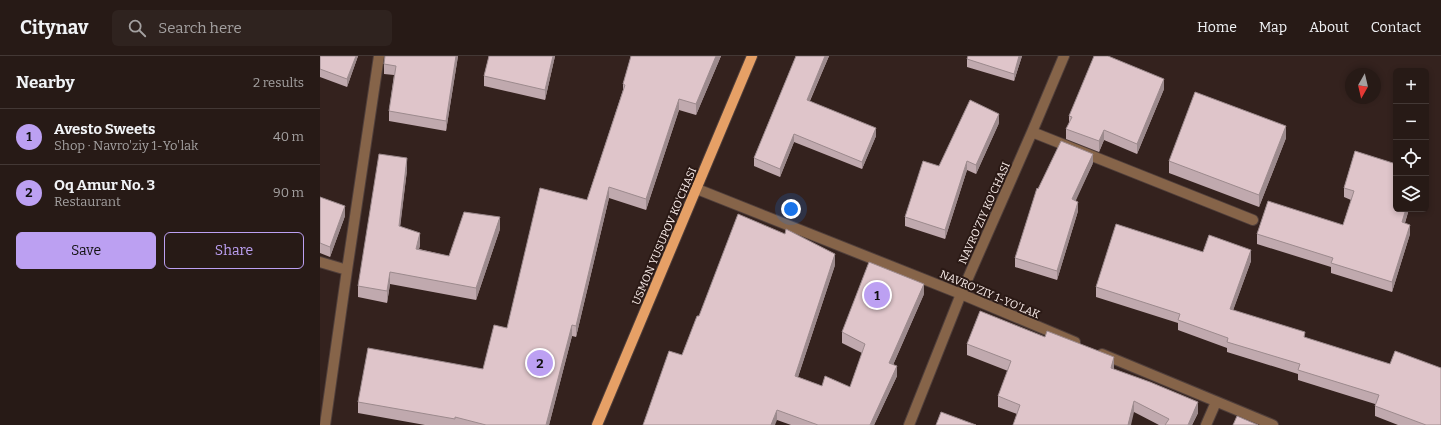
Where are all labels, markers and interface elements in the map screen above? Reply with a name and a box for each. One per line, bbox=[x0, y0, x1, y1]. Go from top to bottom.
search box bbox=[112, 10, 392, 46]
text: Citynav bbox=[20, 16, 88, 39]
icon: search bbox=[126, 17, 148, 39]
text: Search here bbox=[158, 19, 242, 37]
text: Home bbox=[1197, 19, 1237, 36]
text: Map bbox=[1259, 19, 1287, 36]
text: About bbox=[1309, 19, 1349, 36]
text: Contact bbox=[1371, 19, 1421, 36]
north arrow bbox=[1345, 68, 1381, 104]
map controls bbox=[1393, 68, 1429, 212]
button: + bbox=[1393, 68, 1429, 104]
text: Nearby bbox=[16, 72, 75, 93]
text: 2 results bbox=[253, 75, 304, 90]
button: − bbox=[1393, 104, 1429, 140]
text: Avesto Sweets bbox=[54, 120, 155, 138]
text: 1 bbox=[26, 129, 32, 144]
text: 40 m bbox=[273, 129, 304, 144]
text: Shop · Navro'ziy 1-Yo'lak bbox=[54, 138, 198, 153]
button: locate bbox=[1393, 140, 1429, 176]
street label: NAVRO'ZIY KO'CHASI bbox=[956, 160, 1013, 266]
street label: USMON YUSUPOV KO'CHASI bbox=[630, 165, 699, 307]
text: Oq Amur No. 3 bbox=[54, 176, 155, 194]
button: layers bbox=[1393, 176, 1429, 212]
text: 2 bbox=[25, 185, 33, 200]
text: 90 m bbox=[273, 185, 304, 200]
text: Restaurant bbox=[54, 194, 121, 209]
your location bbox=[781, 199, 801, 219]
button: Save bbox=[16, 232, 156, 269]
button: Share bbox=[164, 232, 304, 269]
street label: NAVRO'ZIY 1-YO'LAK bbox=[938, 267, 1042, 322]
pin: 1 bbox=[864, 280, 890, 310]
pin: 2 bbox=[527, 348, 553, 378]

